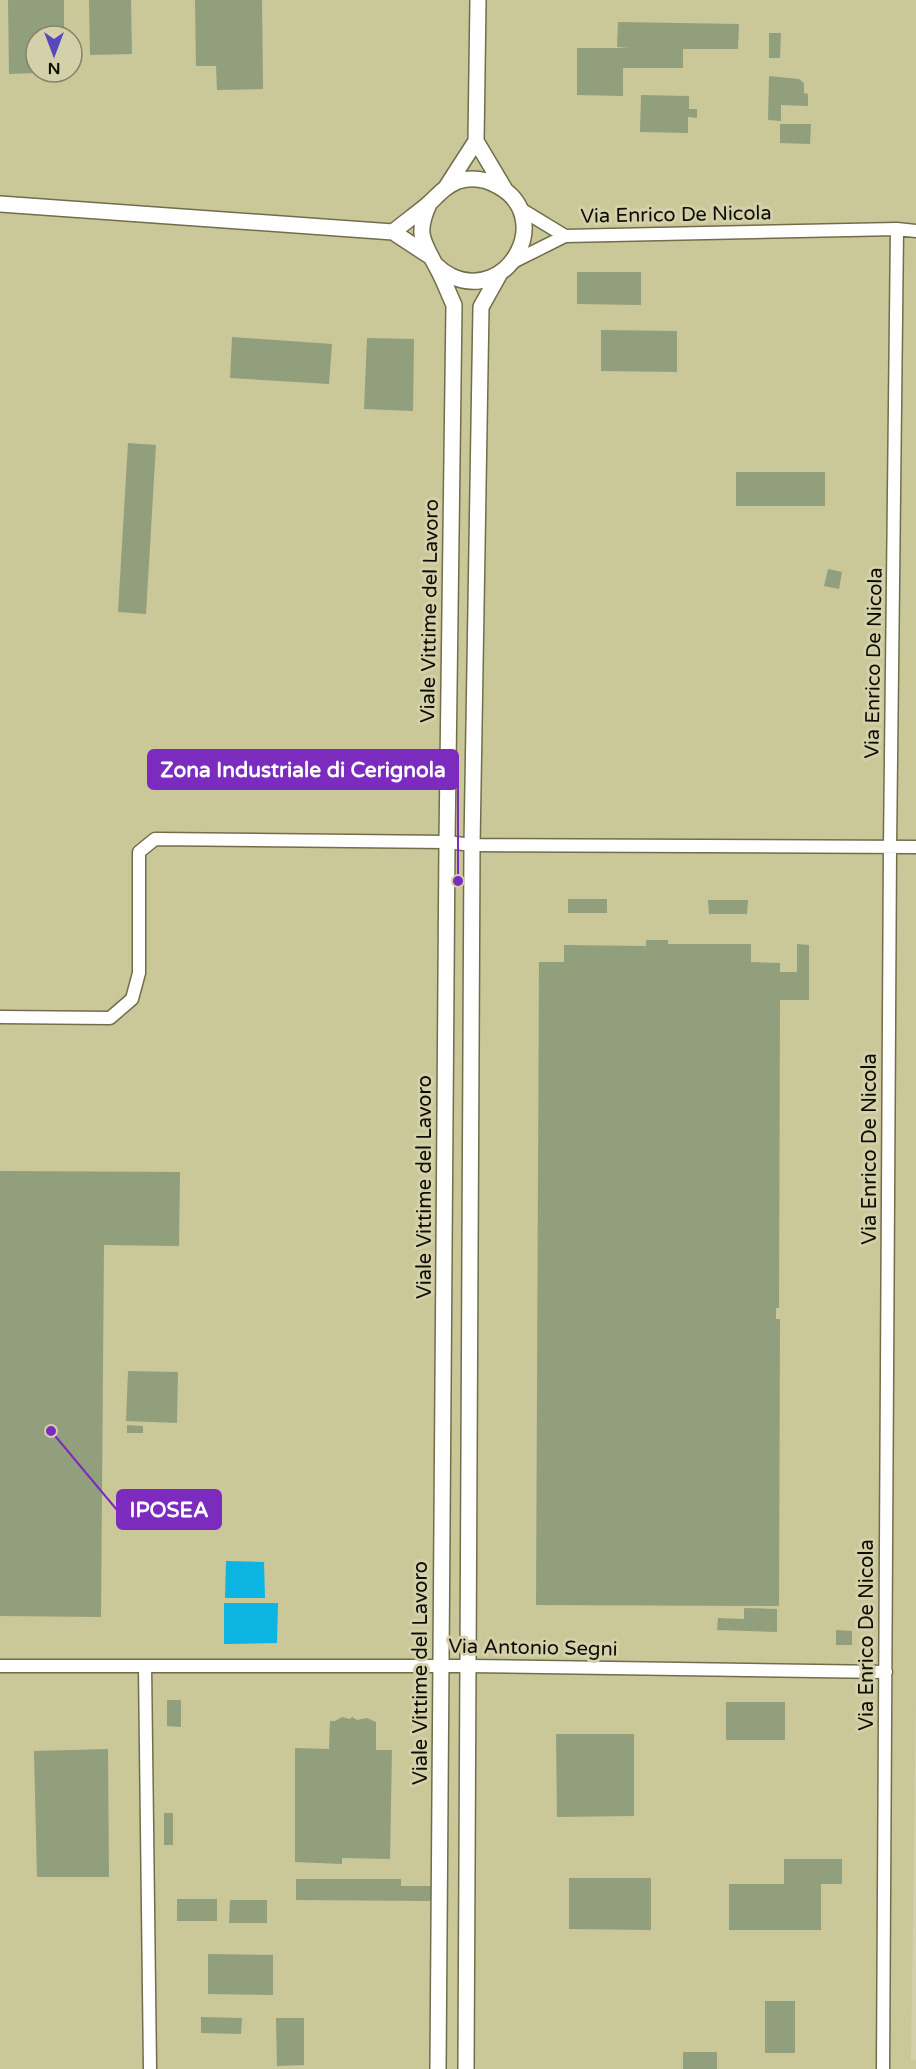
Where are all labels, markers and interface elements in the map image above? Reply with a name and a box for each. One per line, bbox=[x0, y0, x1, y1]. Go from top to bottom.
north arrow bbox=[24, 24, 84, 84]
text: N bbox=[48, 58, 60, 78]
street label: Via Enrico De Nicola bbox=[580, 201, 772, 229]
street label: Viale Vittime del Lavoro bbox=[416, 499, 444, 723]
street label: Via Enrico De Nicola bbox=[860, 567, 888, 759]
callout: Zona Industriale di Cerignola bbox=[148, 750, 458, 789]
text: Zona Industriale di Cerignola bbox=[160, 758, 446, 783]
street label: Via Enrico De Nicola bbox=[858, 1053, 882, 1245]
street label: Viale Vittime del Lavoro bbox=[413, 1075, 437, 1299]
callout: IPOSEA bbox=[117, 1490, 221, 1529]
text: IPOSEA bbox=[129, 1498, 209, 1523]
street label: Via Enrico De Nicola bbox=[855, 1539, 879, 1731]
street label: Viale Vittime del Lavoro bbox=[409, 1561, 433, 1785]
street label: Via Antonio Segni bbox=[448, 1635, 618, 1661]

